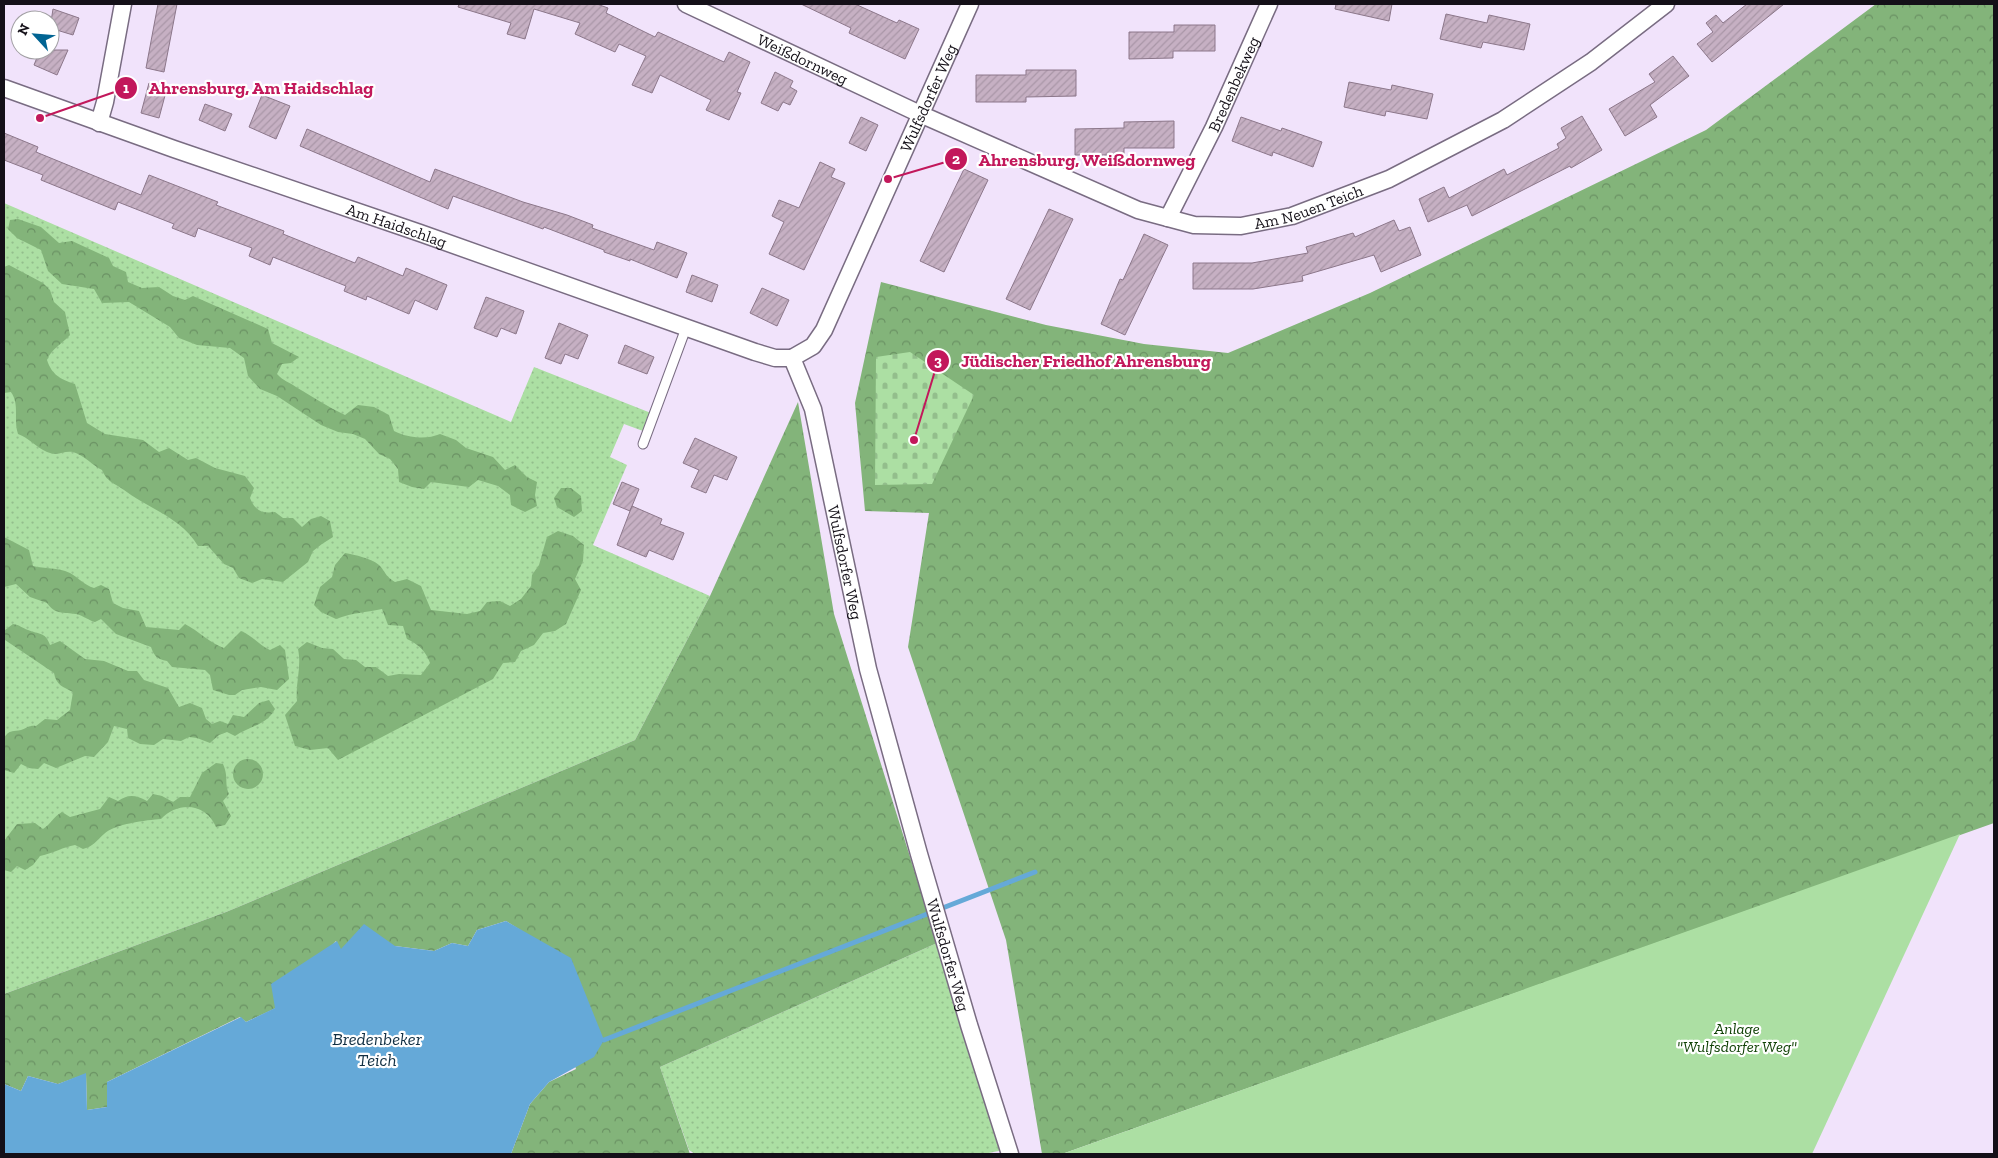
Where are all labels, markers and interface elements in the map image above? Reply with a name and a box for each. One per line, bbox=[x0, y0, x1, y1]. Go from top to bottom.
north arrow bbox=[10, 10, 60, 60]
text: N bbox=[14, 21, 34, 38]
street label: Weißdornweg bbox=[754, 30, 851, 89]
street label: Bredenbekweg bbox=[1204, 34, 1263, 135]
street label: Wulfsdorfer Weg bbox=[896, 41, 961, 155]
callout: Ahrensburg, Am Haidschlag bbox=[113, 71, 384, 104]
text: Ahrensburg, Am Haidschlag bbox=[148, 77, 374, 99]
text: 1 bbox=[123, 79, 129, 97]
callout: Ahrensburg, Weißdornweg bbox=[944, 143, 1206, 176]
text: Ahrensburg, Weißdornweg bbox=[979, 149, 1195, 171]
text: 2 bbox=[952, 150, 960, 168]
street label: Am Neuen Teich bbox=[1253, 181, 1366, 233]
street label: Am Haidschlag bbox=[344, 200, 450, 252]
callout: Jüdischer Friedhof Ahrensburg bbox=[926, 344, 1222, 377]
text: Jüdischer Friedhof Ahrensburg bbox=[961, 350, 1211, 372]
text: 3 bbox=[934, 352, 942, 370]
street label: Wulfsdorfer Weg bbox=[824, 504, 866, 622]
street label: Wulfsdorfer Weg bbox=[923, 897, 974, 1014]
park label: Anlage "Wulfsdorfer Weg" bbox=[1677, 1019, 1797, 1056]
water label: Bredenbeker Teich bbox=[332, 1028, 423, 1071]

